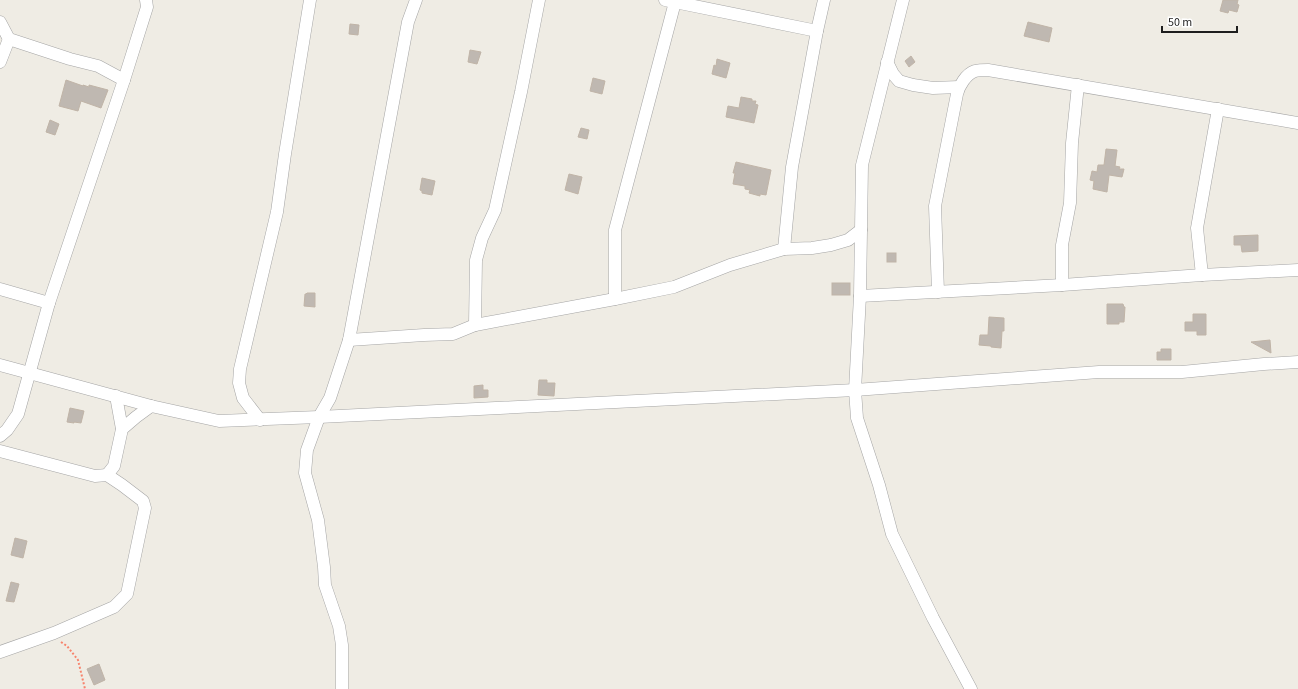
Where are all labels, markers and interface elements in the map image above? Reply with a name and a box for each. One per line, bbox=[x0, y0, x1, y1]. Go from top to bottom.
scale bar bbox=[1162, 8, 1237, 34]
text: 50 m bbox=[1168, 14, 1192, 31]

